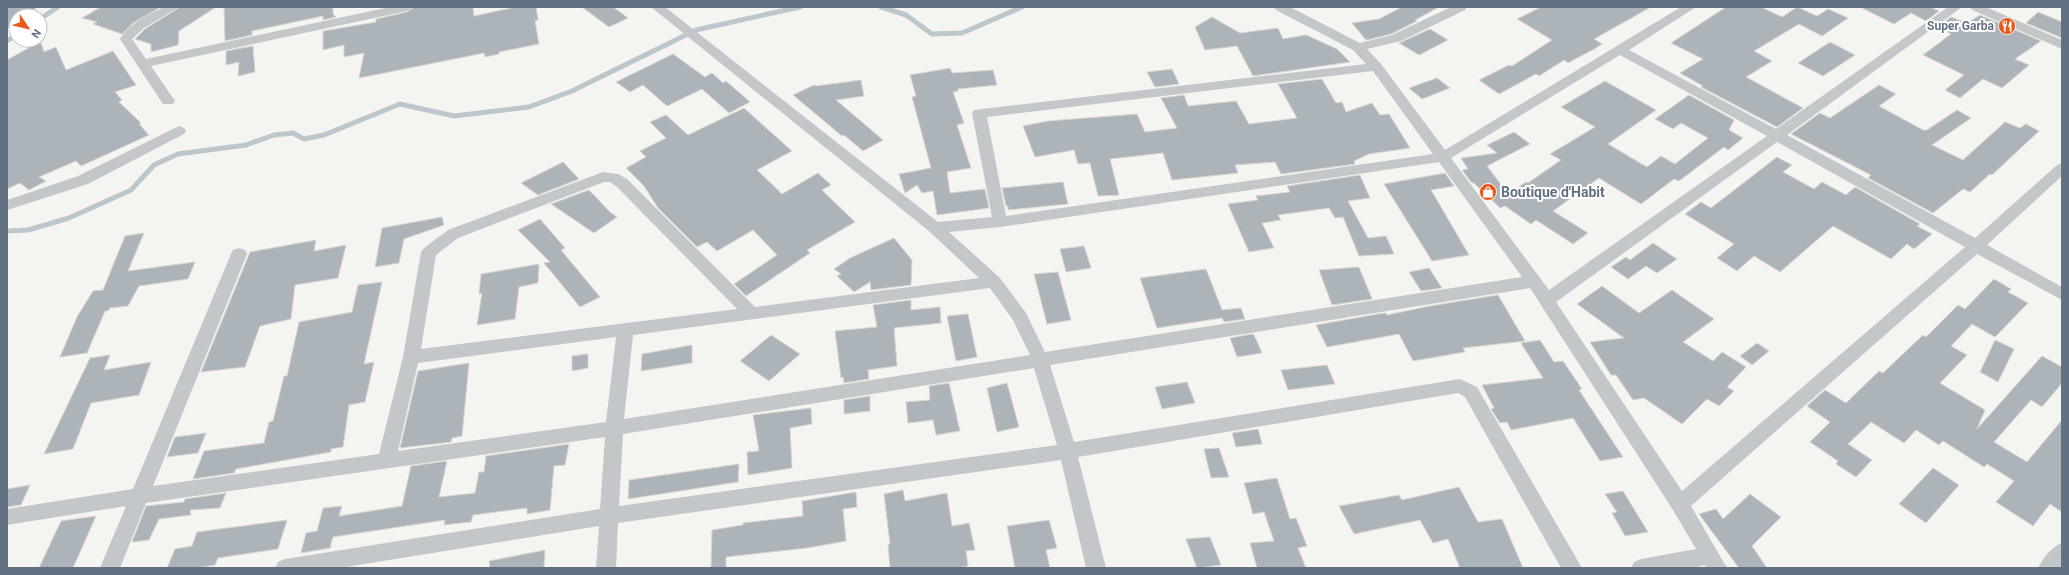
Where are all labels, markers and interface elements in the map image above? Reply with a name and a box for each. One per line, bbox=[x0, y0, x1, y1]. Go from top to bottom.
north arrow bbox=[8, 8, 48, 48]
restaurant icon: Super Garba bbox=[1997, 16, 2017, 36]
place label: Super Garba bbox=[1927, 19, 1995, 33]
text: N bbox=[28, 27, 43, 41]
shop icon: Boutique d'Habit bbox=[1478, 182, 1498, 202]
place label: Boutique d'Habit bbox=[1501, 184, 1605, 200]

